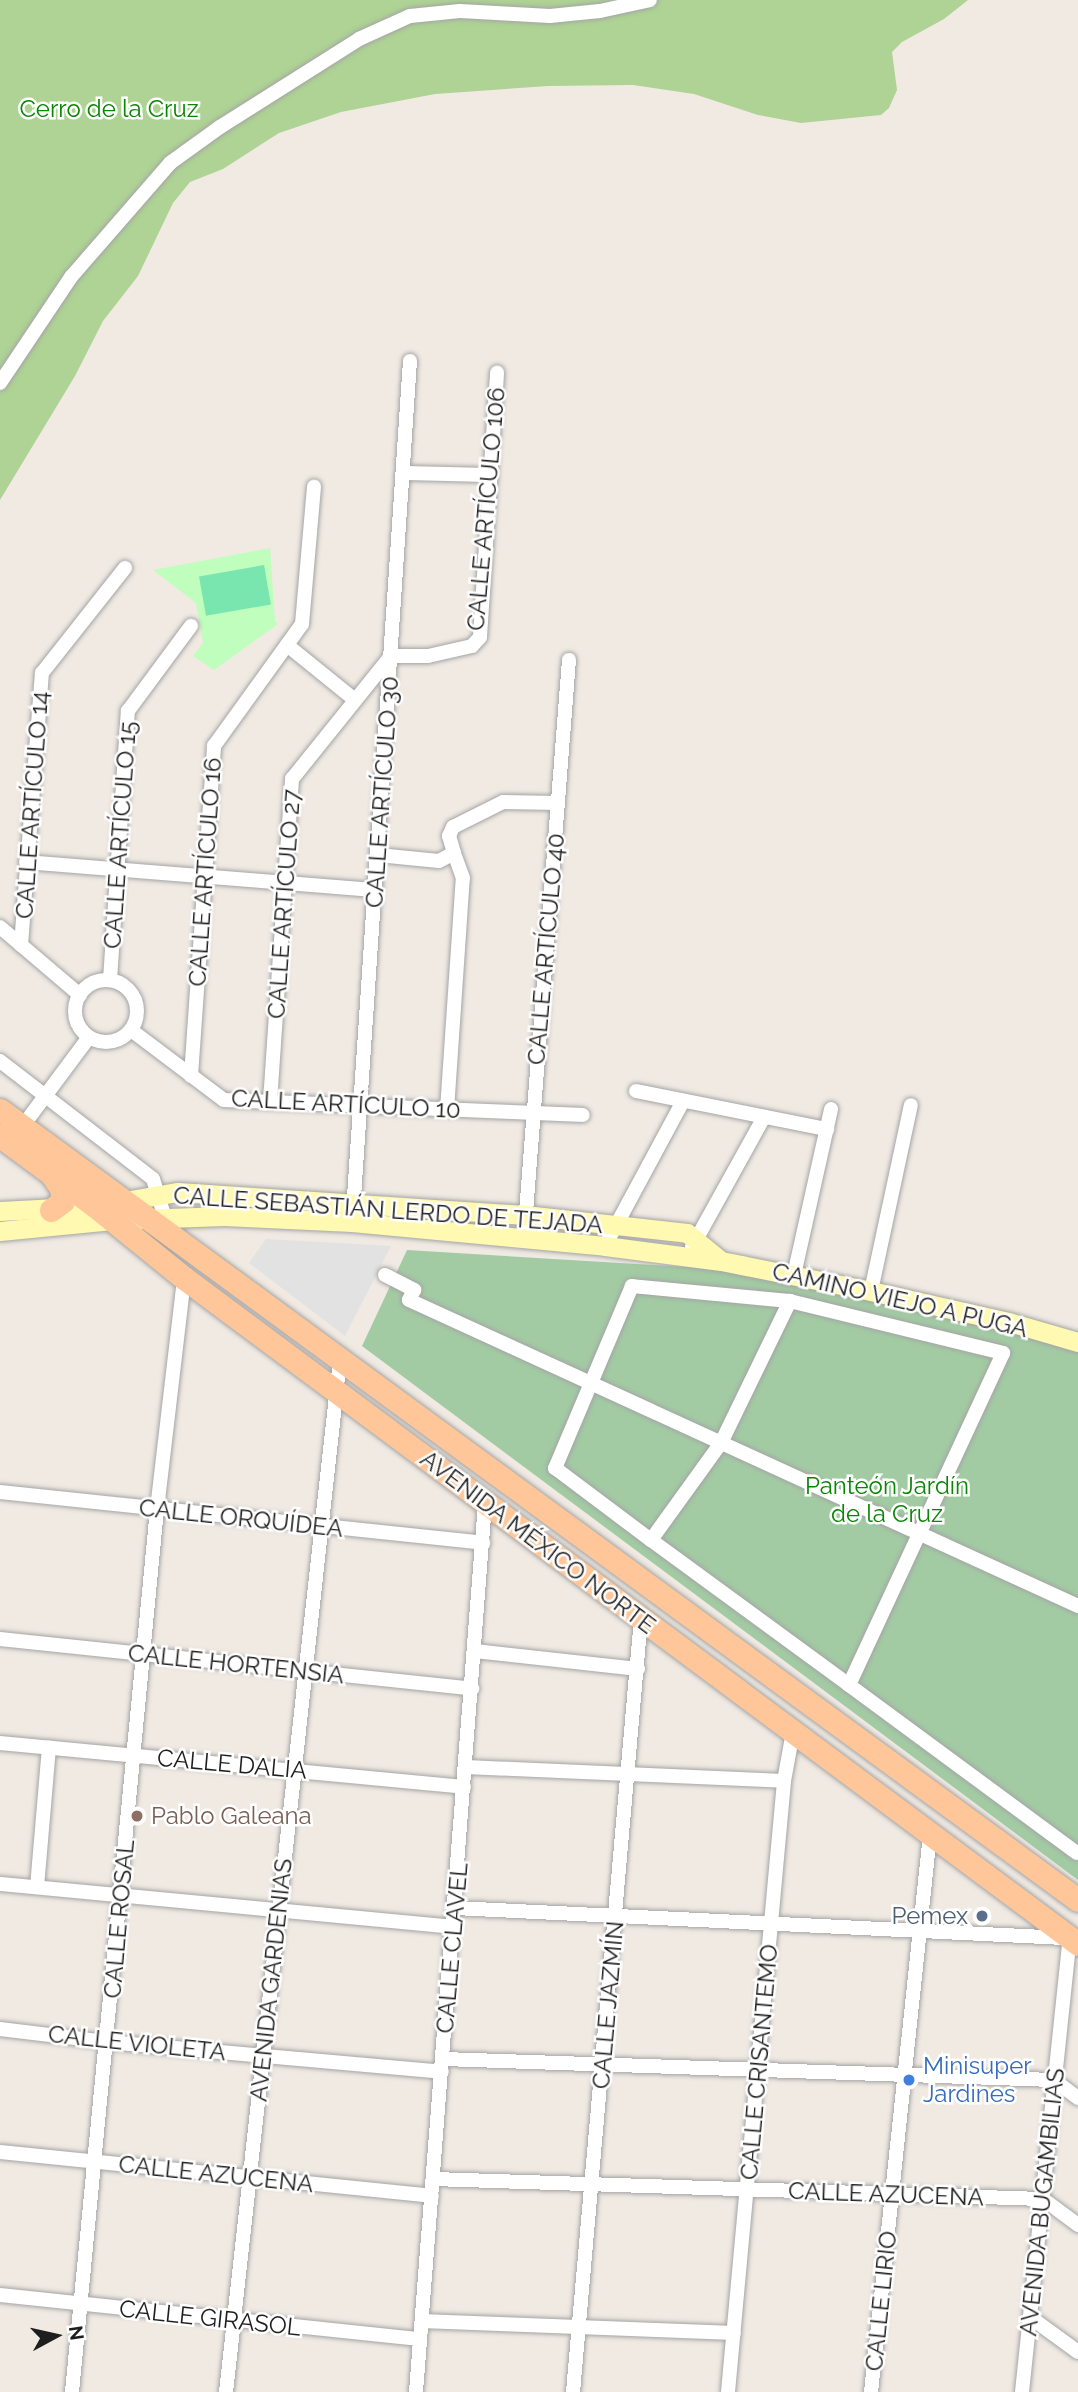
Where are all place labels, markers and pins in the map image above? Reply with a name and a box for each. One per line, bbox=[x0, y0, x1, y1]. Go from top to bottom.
place label: Pablo Galeana bbox=[151, 1802, 312, 1830]
marker: Pablo Galeana bbox=[129, 1808, 145, 1824]
place label: Pemex bbox=[891, 1902, 968, 1930]
marker: Pemex bbox=[974, 1908, 990, 1924]
place label: Minisuper Jardines bbox=[923, 2052, 1032, 2108]
marker: Minisuper Jardines bbox=[901, 2072, 917, 2088]

